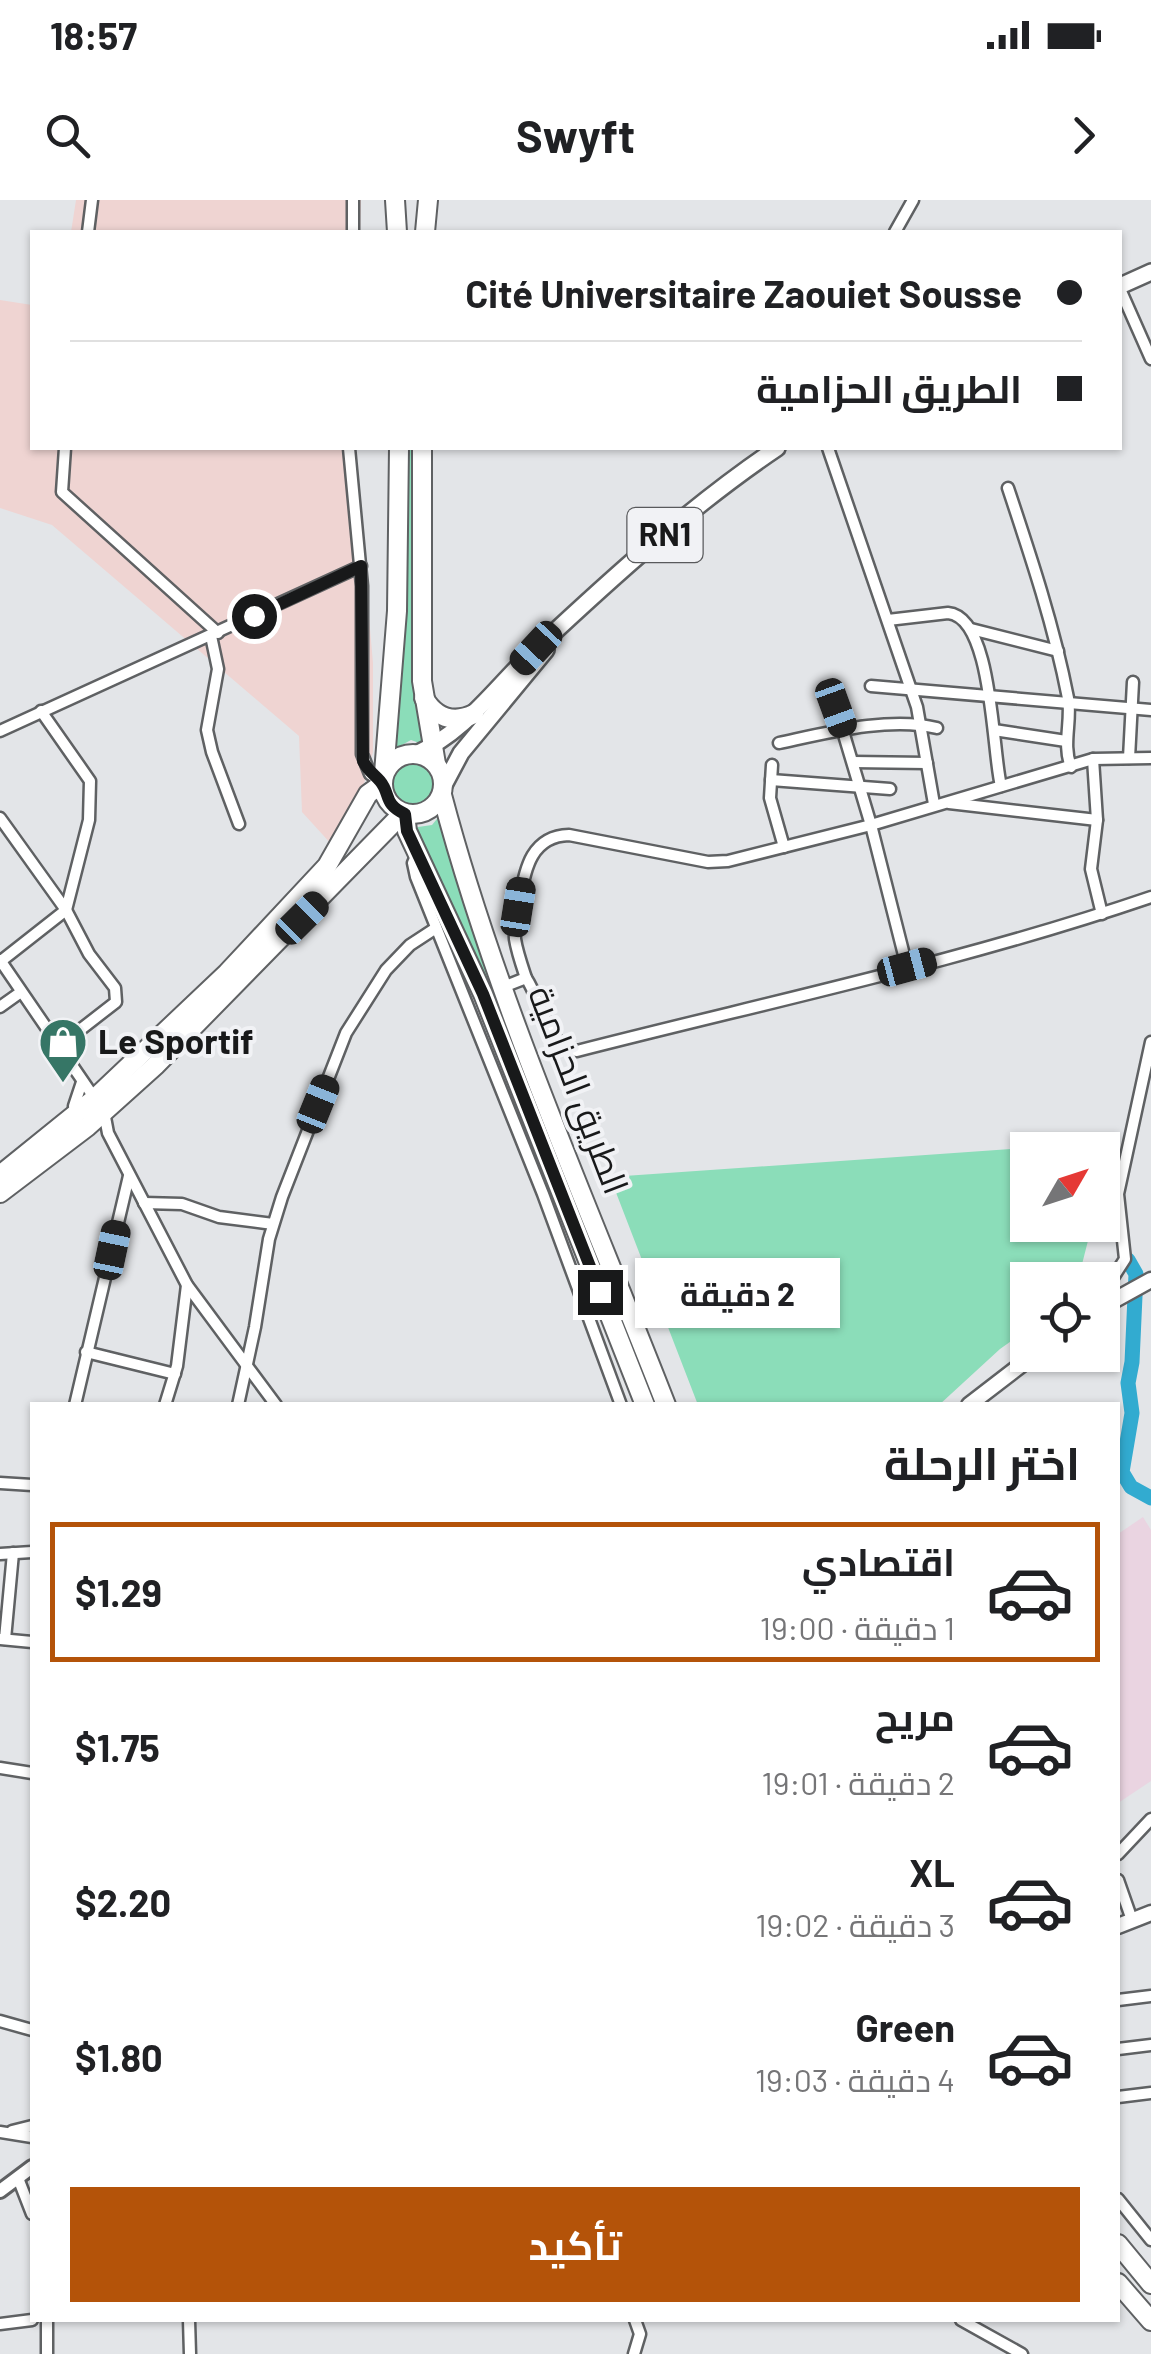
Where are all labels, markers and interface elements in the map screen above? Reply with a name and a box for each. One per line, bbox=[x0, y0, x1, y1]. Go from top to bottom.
text: 18:57 bbox=[50, 12, 137, 58]
icon: search bbox=[40, 108, 95, 163]
text: Swyft bbox=[516, 108, 635, 162]
icon: forward bbox=[1056, 108, 1111, 163]
text: Cité Universitaire Zaouiet Sousse bbox=[465, 270, 1022, 316]
text: الطريق الحزامية bbox=[756, 365, 1022, 411]
road number: RN1 bbox=[628, 508, 702, 562]
route start bbox=[232, 594, 277, 639]
car bbox=[505, 616, 567, 680]
car bbox=[812, 675, 860, 741]
car bbox=[498, 875, 538, 939]
car bbox=[270, 886, 334, 950]
car bbox=[874, 945, 940, 989]
street label: الطريق الحزامية bbox=[518, 979, 639, 1200]
shop icon: Le Sportif bbox=[37, 1016, 89, 1084]
place label: Le Sportif bbox=[98, 1019, 254, 1061]
car bbox=[293, 1071, 343, 1137]
north arrow bbox=[1010, 1132, 1120, 1242]
map controls bbox=[1010, 1132, 1120, 1372]
car bbox=[91, 1218, 133, 1282]
callout: 2 دقيقة bbox=[635, 1257, 840, 1327]
button: locate bbox=[1010, 1262, 1120, 1372]
route end bbox=[578, 1270, 623, 1315]
text: 2 دقيقة bbox=[680, 1274, 795, 1312]
text: اختر الرحلة bbox=[884, 1435, 1080, 1489]
text: اقتصادي bbox=[802, 1538, 955, 1584]
icon: car bbox=[985, 1547, 1075, 1637]
text: $1.29 bbox=[75, 1569, 162, 1615]
text: 1 دقيقة · 19:00 bbox=[760, 1608, 955, 1646]
text: مريح bbox=[875, 1693, 955, 1739]
icon: car bbox=[985, 1702, 1075, 1792]
text: $1.75 bbox=[75, 1724, 160, 1770]
text: 2 دقيقة · 19:01 bbox=[762, 1763, 955, 1801]
text: XL bbox=[909, 1849, 955, 1895]
icon: car bbox=[985, 1857, 1075, 1947]
text: $2.20 bbox=[75, 1879, 171, 1925]
text: 3 دقيقة · 19:02 bbox=[755, 1905, 955, 1943]
text: Green bbox=[855, 2004, 955, 2050]
icon: car bbox=[985, 2012, 1075, 2102]
text: $1.80 bbox=[75, 2034, 163, 2080]
text: 4 دقيقة · 19:03 bbox=[755, 2060, 955, 2098]
button: تأكيد bbox=[70, 2187, 1080, 2302]

